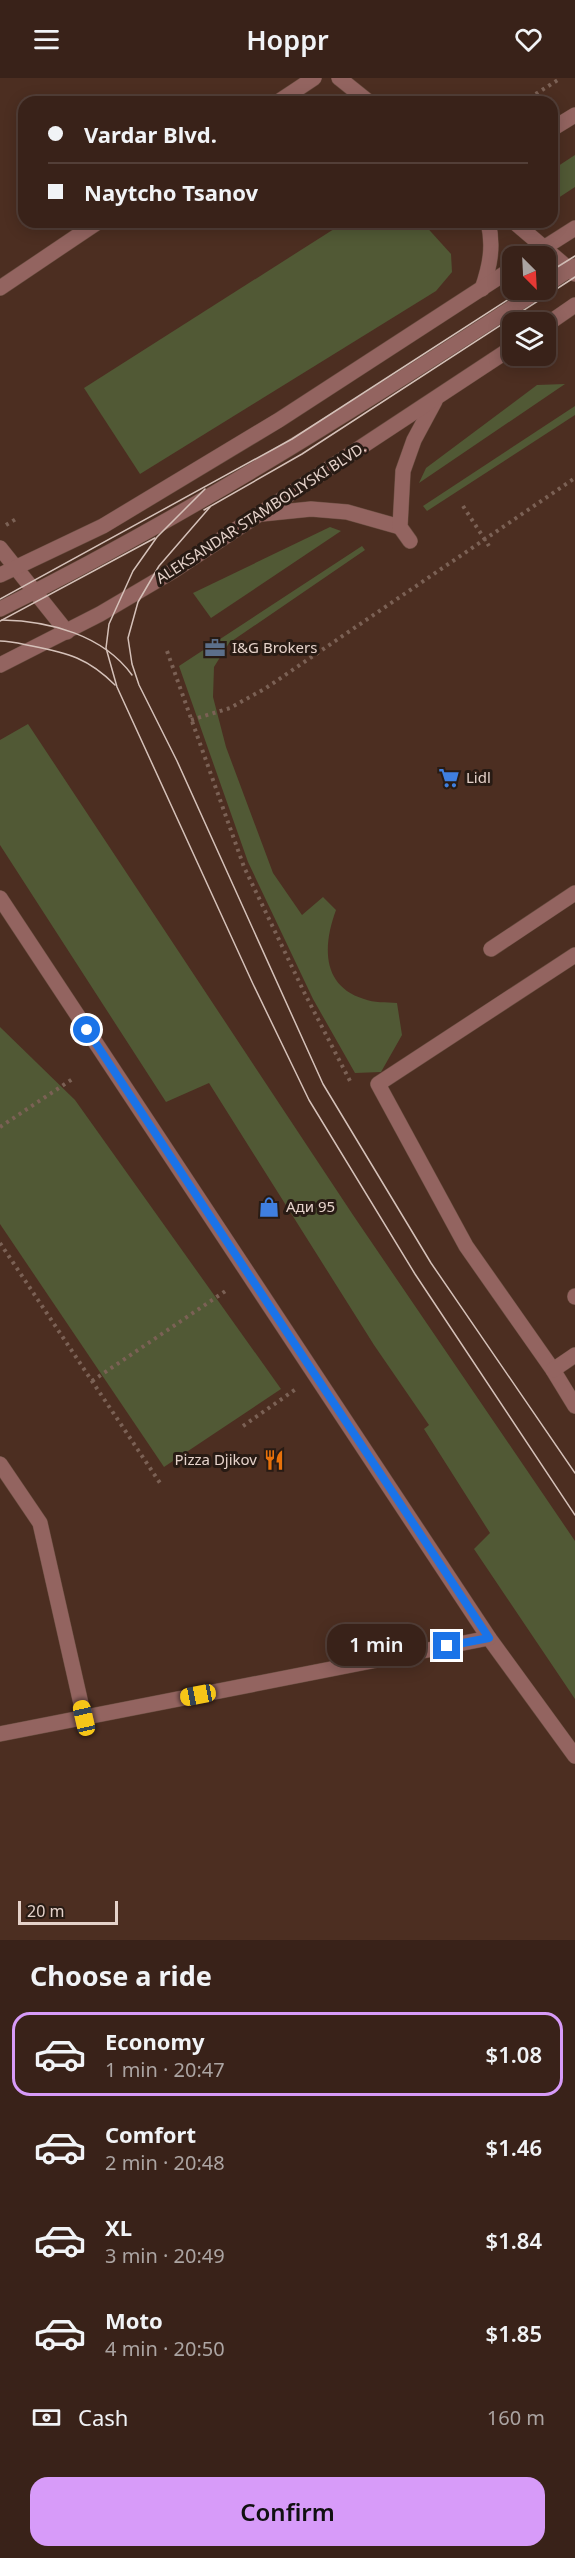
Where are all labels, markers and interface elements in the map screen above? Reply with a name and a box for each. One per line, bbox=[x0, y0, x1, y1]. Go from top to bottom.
text: Hoppr bbox=[246, 21, 329, 58]
icon: menu bbox=[30, 23, 63, 56]
icon: heart bbox=[512, 23, 545, 56]
text: Vardar Blvd. bbox=[84, 119, 217, 149]
text: Naytcho Tsanov bbox=[84, 177, 258, 207]
north arrow bbox=[502, 246, 556, 300]
map controls bbox=[502, 246, 556, 366]
button: layers bbox=[502, 312, 556, 366]
street label: ALEKSANDAR STAMBOLIYSKI BLVD. bbox=[152, 437, 369, 588]
office icon: I&G Brokers bbox=[203, 636, 227, 660]
place label: I&G Brokers bbox=[232, 637, 317, 657]
supermarket icon: Lidl bbox=[437, 766, 461, 790]
place label: Lidl bbox=[466, 767, 491, 787]
route start bbox=[73, 1016, 100, 1043]
shop icon: Ади 95 bbox=[257, 1195, 281, 1219]
place label: Ади 95 bbox=[286, 1196, 335, 1216]
restaurant icon: Pizza Djikov bbox=[262, 1448, 286, 1472]
place label: Pizza Djikov bbox=[175, 1449, 257, 1469]
callout: 1 min bbox=[327, 1625, 426, 1667]
text: 1 min bbox=[349, 1631, 404, 1658]
route end bbox=[433, 1632, 460, 1659]
car bbox=[179, 1683, 217, 1707]
car bbox=[71, 1698, 97, 1738]
scale bar bbox=[18, 1898, 118, 1926]
text: 20 m bbox=[27, 1900, 64, 1922]
text: Choose a ride bbox=[30, 1957, 212, 1994]
text: Economy bbox=[105, 2026, 204, 2056]
icon: car bbox=[33, 2027, 87, 2081]
text: $1.08 bbox=[486, 2039, 542, 2069]
text: 1 min · 20:47 bbox=[105, 2056, 225, 2083]
text: Comfort bbox=[105, 2119, 196, 2149]
icon: car bbox=[33, 2120, 87, 2174]
text: $1.46 bbox=[486, 2132, 542, 2162]
text: 2 min · 20:48 bbox=[105, 2149, 225, 2176]
text: XL bbox=[105, 2212, 132, 2242]
icon: car bbox=[33, 2213, 87, 2267]
text: $1.84 bbox=[486, 2225, 542, 2255]
text: 3 min · 20:49 bbox=[105, 2242, 225, 2269]
text: Moto bbox=[105, 2305, 163, 2335]
icon: car bbox=[33, 2306, 87, 2360]
text: $1.85 bbox=[486, 2318, 542, 2348]
text: 4 min · 20:50 bbox=[105, 2335, 225, 2362]
icon: cash bbox=[30, 2401, 63, 2434]
text: Cash bbox=[78, 2402, 128, 2432]
text: 160 m bbox=[487, 2404, 545, 2431]
button: Confirm bbox=[30, 2477, 545, 2546]

